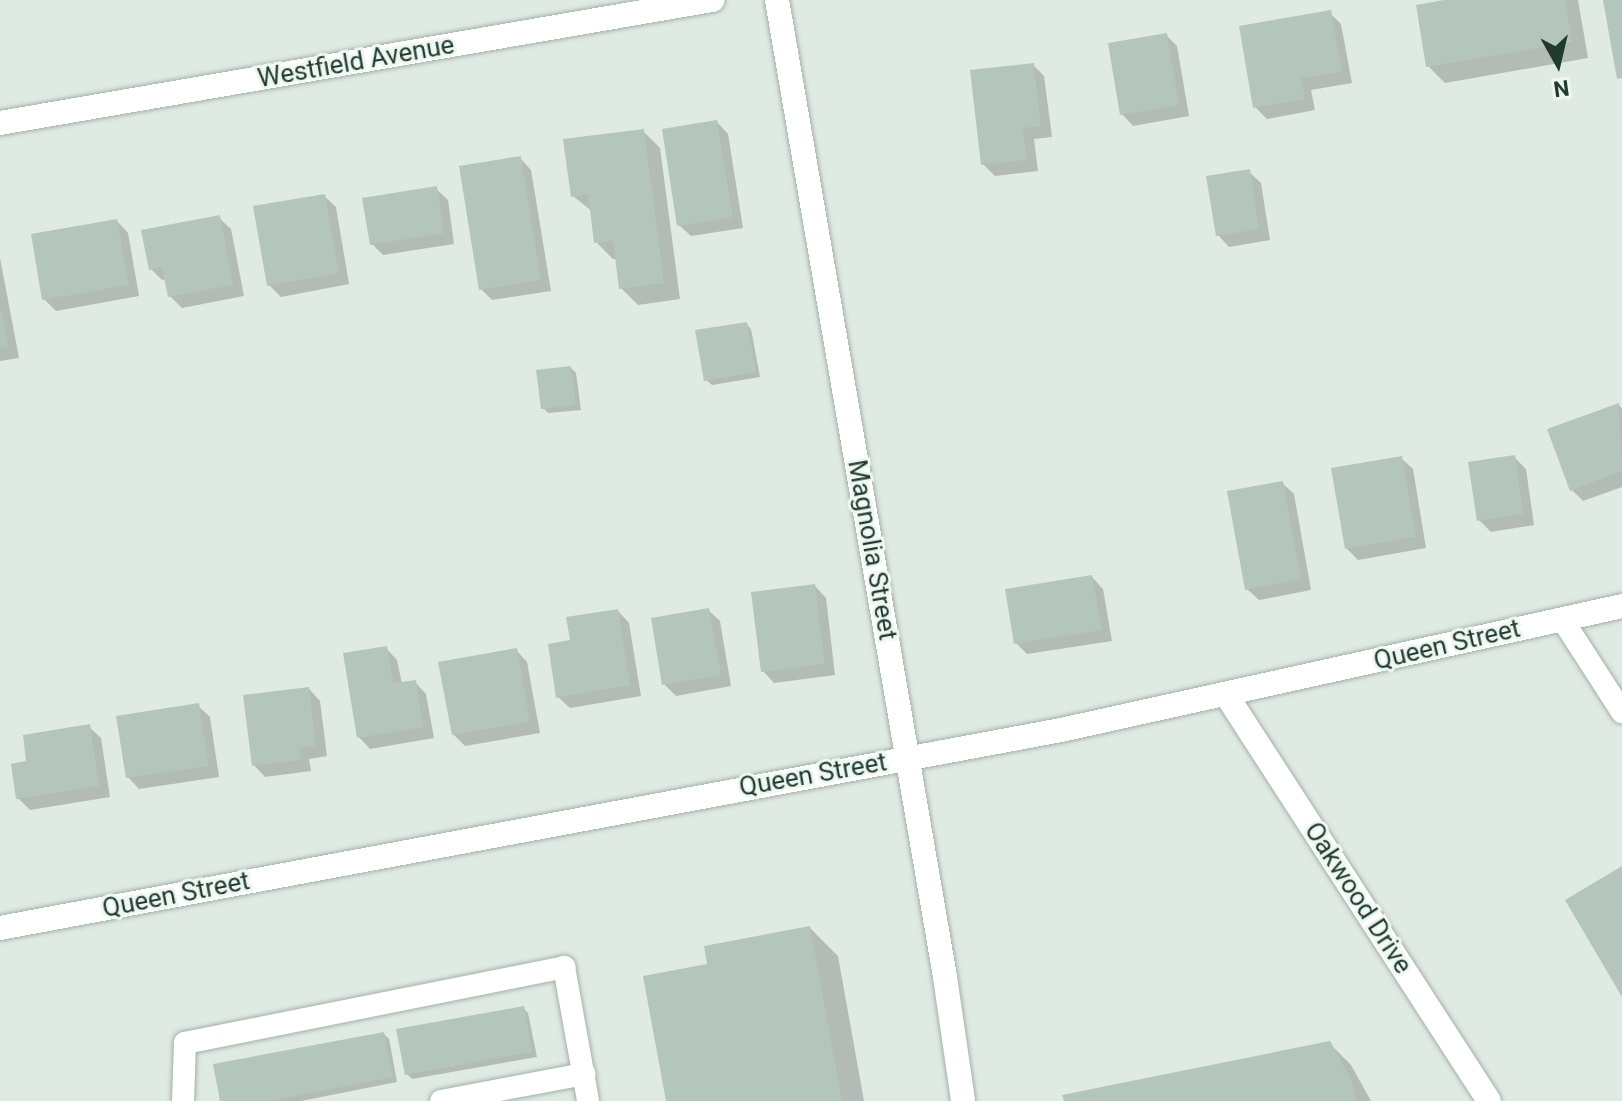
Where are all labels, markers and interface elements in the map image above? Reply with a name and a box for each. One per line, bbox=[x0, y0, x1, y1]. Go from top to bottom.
north arrow bbox=[1518, 24, 1598, 104]
street label: Westfield Avenue bbox=[255, 29, 457, 95]
text: N bbox=[1552, 75, 1571, 102]
street label: Magnolia Street bbox=[841, 457, 903, 643]
street label: Queen Street bbox=[1371, 613, 1523, 677]
street label: Queen Street bbox=[737, 747, 889, 803]
street label: Oakwood Drive bbox=[1298, 817, 1418, 979]
street label: Queen Street bbox=[100, 865, 252, 925]

